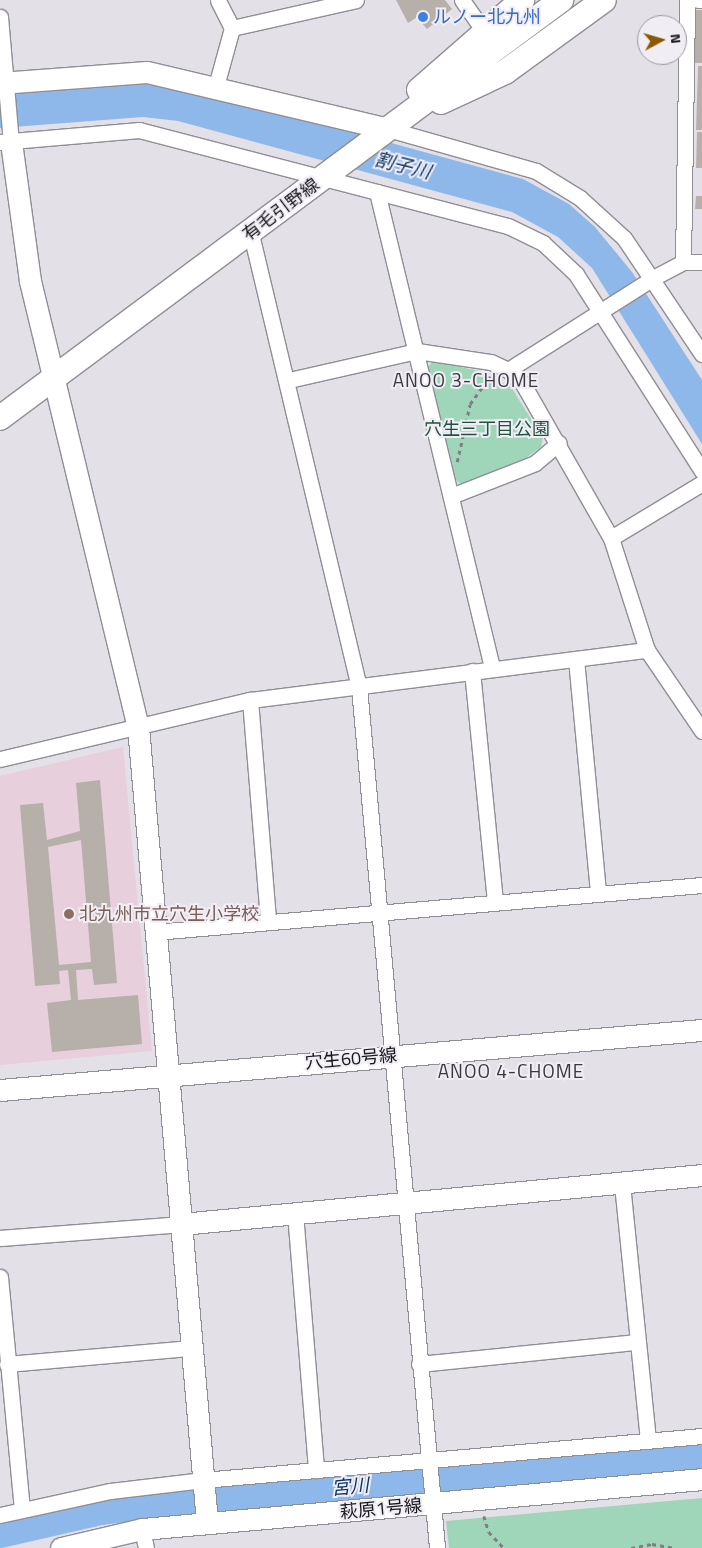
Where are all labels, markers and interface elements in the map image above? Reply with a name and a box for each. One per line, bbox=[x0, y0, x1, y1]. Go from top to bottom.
place label: ルノー北九州 bbox=[433, 6, 541, 28]
marker: ルノー北九州 bbox=[417, 11, 429, 23]
north arrow bbox=[637, 15, 687, 65]
text: N bbox=[665, 33, 687, 44]
water label: 割子川 bbox=[373, 147, 433, 183]
street label: 有毛引野線 bbox=[239, 174, 323, 246]
district label: ANOO 3-CHOME bbox=[391, 369, 541, 391]
park label: 穴生三丁目公園 bbox=[424, 418, 550, 440]
place label: 北九州市立穴生小学校 bbox=[79, 903, 259, 925]
marker: 北九州市立穴生小学校 bbox=[63, 908, 75, 920]
street label: 穴生60号線 bbox=[304, 1044, 398, 1074]
district label: ANOO 4-CHOME bbox=[436, 1060, 586, 1082]
water label: 宮川 bbox=[330, 1473, 370, 1499]
street label: 萩原1号線 bbox=[339, 1495, 423, 1523]

